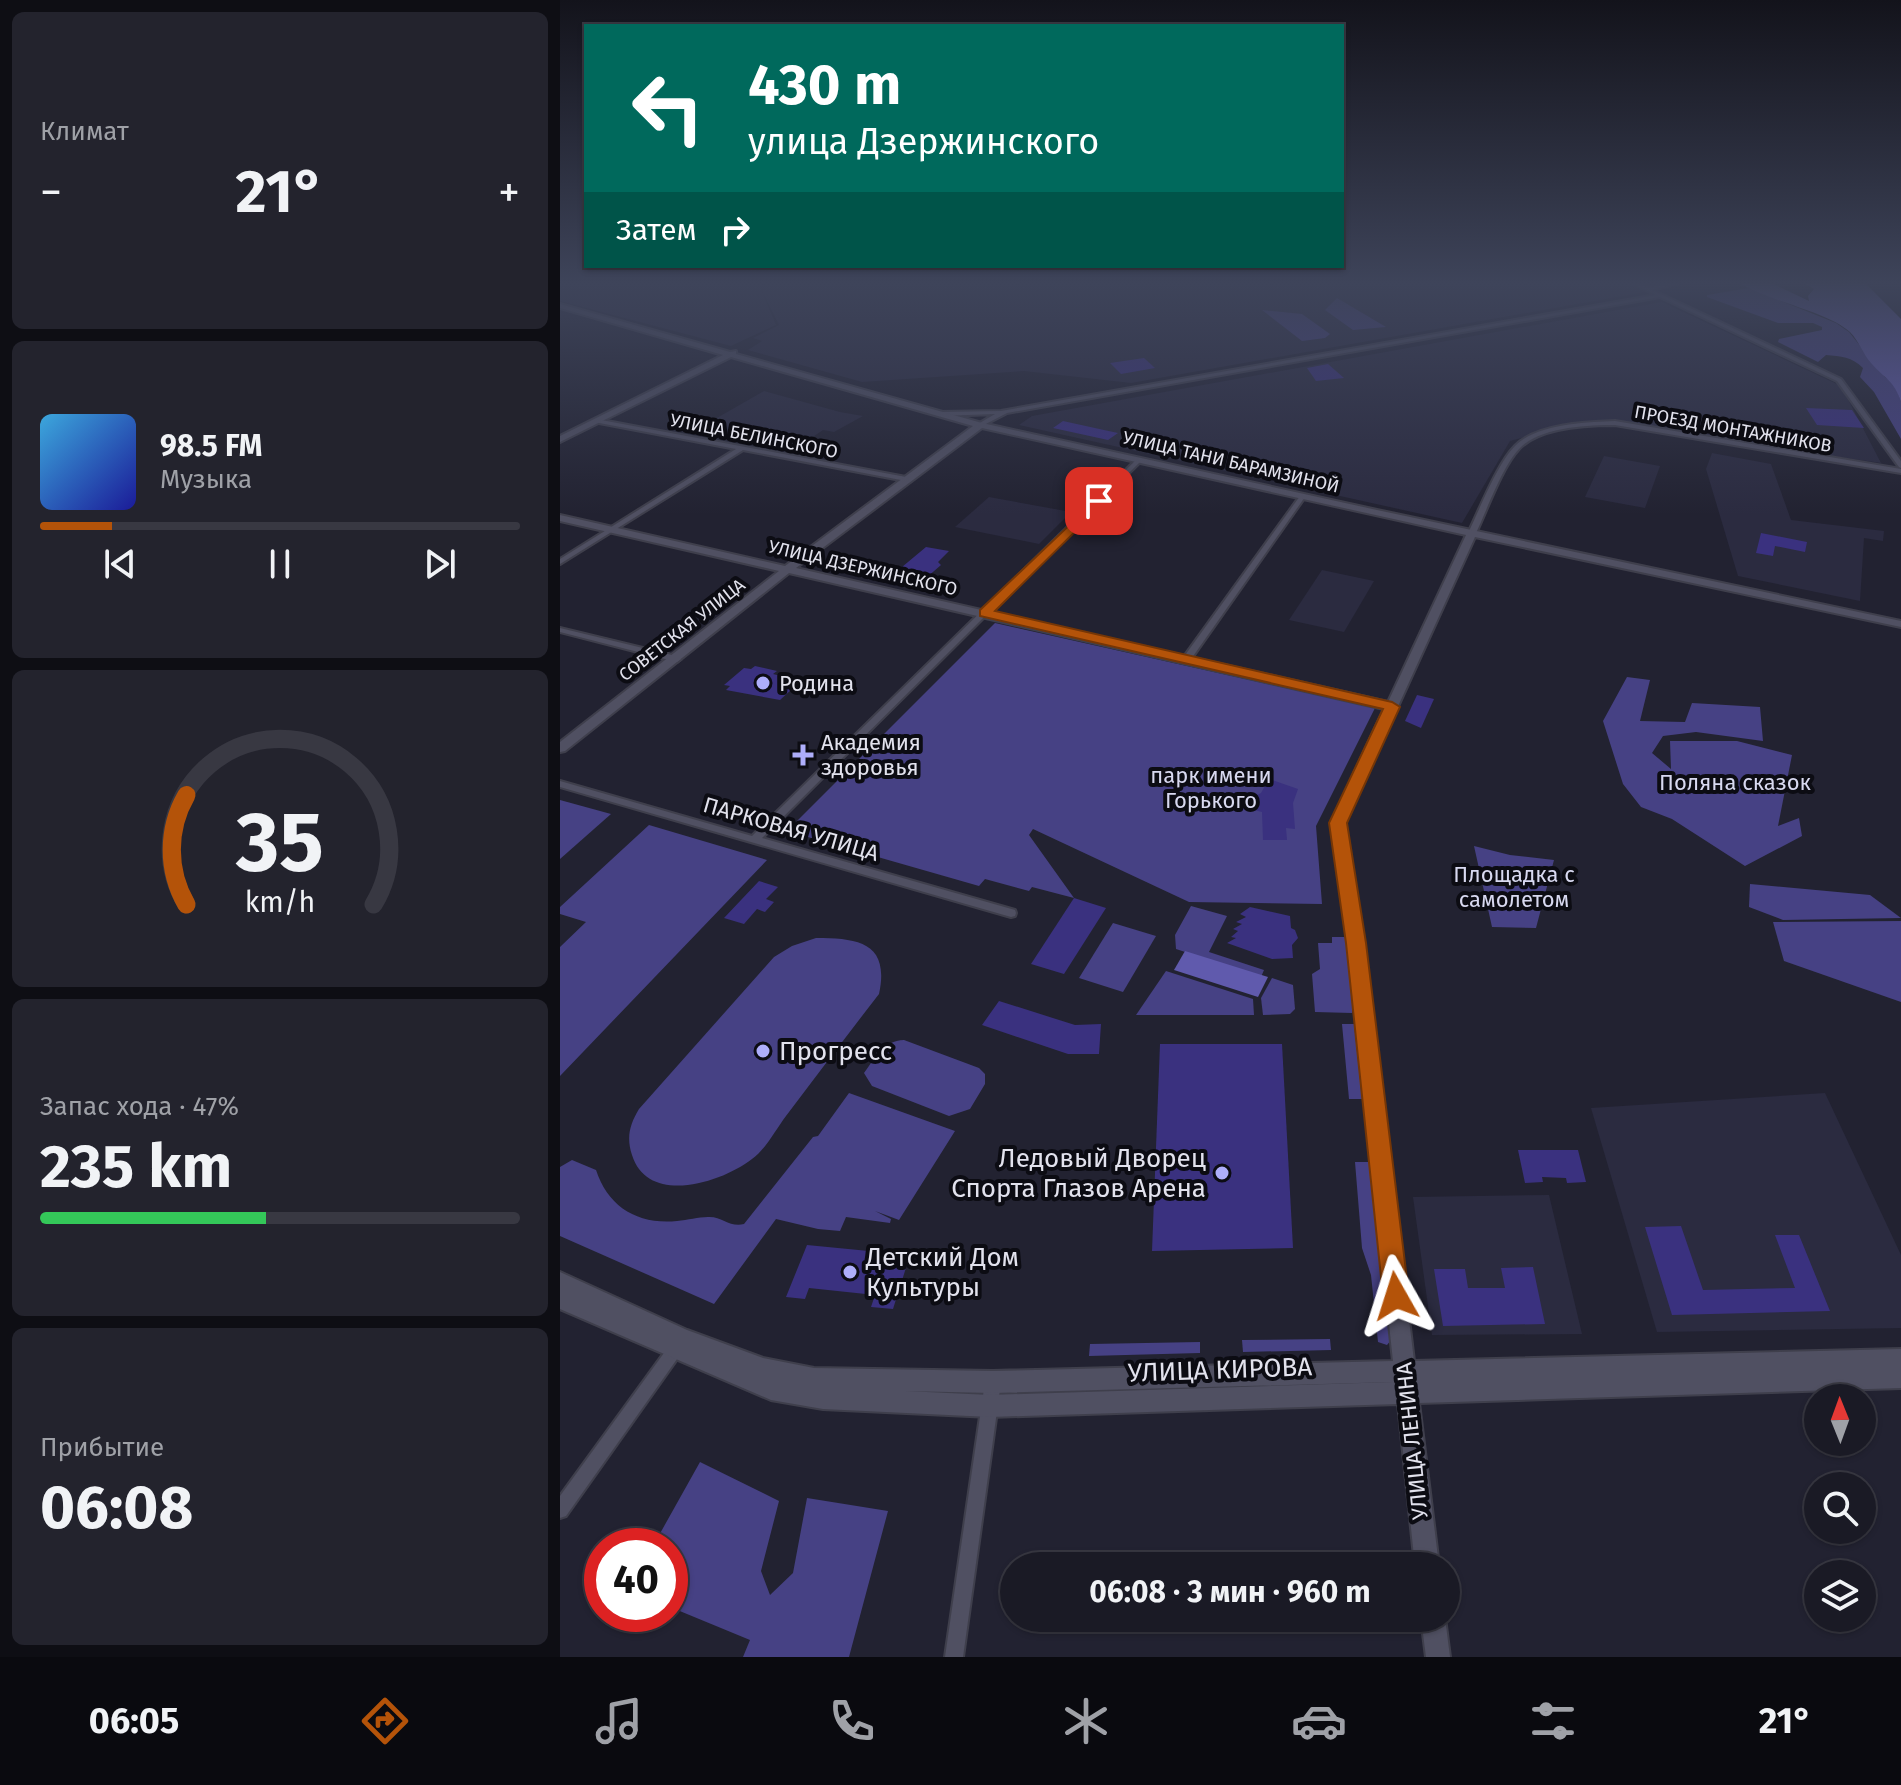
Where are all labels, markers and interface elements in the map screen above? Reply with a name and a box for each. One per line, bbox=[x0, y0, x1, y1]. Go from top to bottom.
text: 430 m bbox=[748, 52, 901, 119]
icon: left bbox=[616, 56, 720, 160]
text: Климат bbox=[40, 116, 129, 147]
text: улица Дзержинского bbox=[748, 120, 1099, 164]
text: 21° bbox=[236, 156, 324, 228]
text: − bbox=[40, 166, 62, 219]
text: + bbox=[498, 166, 520, 219]
icon: right bbox=[713, 208, 757, 252]
text: Затем bbox=[616, 212, 697, 248]
street label: ПРОЕЗД МОНТАЖНИКОВ bbox=[1633, 401, 1833, 457]
street label: УЛИЦА БЕЛИНСКОГО bbox=[668, 409, 840, 463]
street label: УЛИЦА ТАНИ БАРАМЗИНОЙ bbox=[1121, 426, 1341, 498]
text: 98.5 FM bbox=[160, 428, 262, 464]
text: Музыка bbox=[160, 464, 252, 495]
pin bbox=[1065, 467, 1133, 535]
icon: arrive bbox=[1077, 479, 1121, 523]
street label: УЛИЦА ДЗЕРЖИНСКОГО bbox=[766, 536, 960, 600]
icon: previous bbox=[98, 542, 142, 586]
icon: pause bbox=[258, 542, 302, 586]
icon: next bbox=[418, 542, 462, 586]
street label: СОВЕТСКАЯ УЛИЦА bbox=[615, 574, 750, 686]
place label: Родина bbox=[779, 670, 854, 697]
marker: Родина bbox=[754, 674, 772, 692]
place label: Академия здоровья bbox=[821, 729, 921, 781]
marker: Академия здоровья bbox=[792, 744, 814, 766]
park label: парк имени Горького bbox=[1150, 762, 1272, 814]
park label: Поляна сказок bbox=[1659, 769, 1812, 796]
street label: ПАРКОВАЯ УЛИЦА bbox=[700, 791, 882, 867]
text: 35 bbox=[235, 792, 324, 892]
park label: Площадка с самолетом bbox=[1453, 861, 1575, 913]
text: km/h bbox=[245, 885, 315, 920]
place label: Прогресс bbox=[779, 1036, 892, 1067]
marker: Прогресс bbox=[754, 1042, 772, 1060]
text: Запас хода · 47% bbox=[40, 1091, 239, 1122]
text: 235 km bbox=[40, 1131, 232, 1203]
place label: Ледовый Дворец Спорта Глазов Арена bbox=[951, 1143, 1206, 1204]
marker: Ледовый Дворец Спорта Глазов Арена bbox=[1213, 1164, 1231, 1182]
place label: Детский Дом Культуры bbox=[865, 1242, 1019, 1303]
position arrow bbox=[1354, 1254, 1438, 1338]
marker: Детский Дом Культуры bbox=[841, 1263, 859, 1281]
street label: УЛИЦА КИРОВА bbox=[1127, 1351, 1313, 1389]
street label: УЛИЦА ЛЕНИНА bbox=[1390, 1361, 1434, 1521]
north arrow bbox=[1804, 1384, 1876, 1456]
map controls bbox=[1804, 1384, 1876, 1632]
text: Прибытие bbox=[40, 1432, 164, 1463]
text: 06:08 bbox=[40, 1472, 193, 1544]
button: search bbox=[1804, 1472, 1876, 1544]
speed limit sign: 40 bbox=[584, 1528, 688, 1632]
button: layers bbox=[1804, 1560, 1876, 1632]
text: 06:08 · 3 мин · 960 m bbox=[1089, 1574, 1371, 1610]
icon: directions bbox=[357, 1693, 413, 1749]
icon: music bbox=[591, 1693, 647, 1749]
icon: phone bbox=[824, 1693, 880, 1749]
icon: climate bbox=[1058, 1693, 1114, 1749]
icon: car bbox=[1291, 1693, 1347, 1749]
icon: filters bbox=[1525, 1693, 1581, 1749]
text: 06:05 bbox=[89, 1699, 179, 1743]
text: 21° bbox=[1759, 1699, 1812, 1743]

